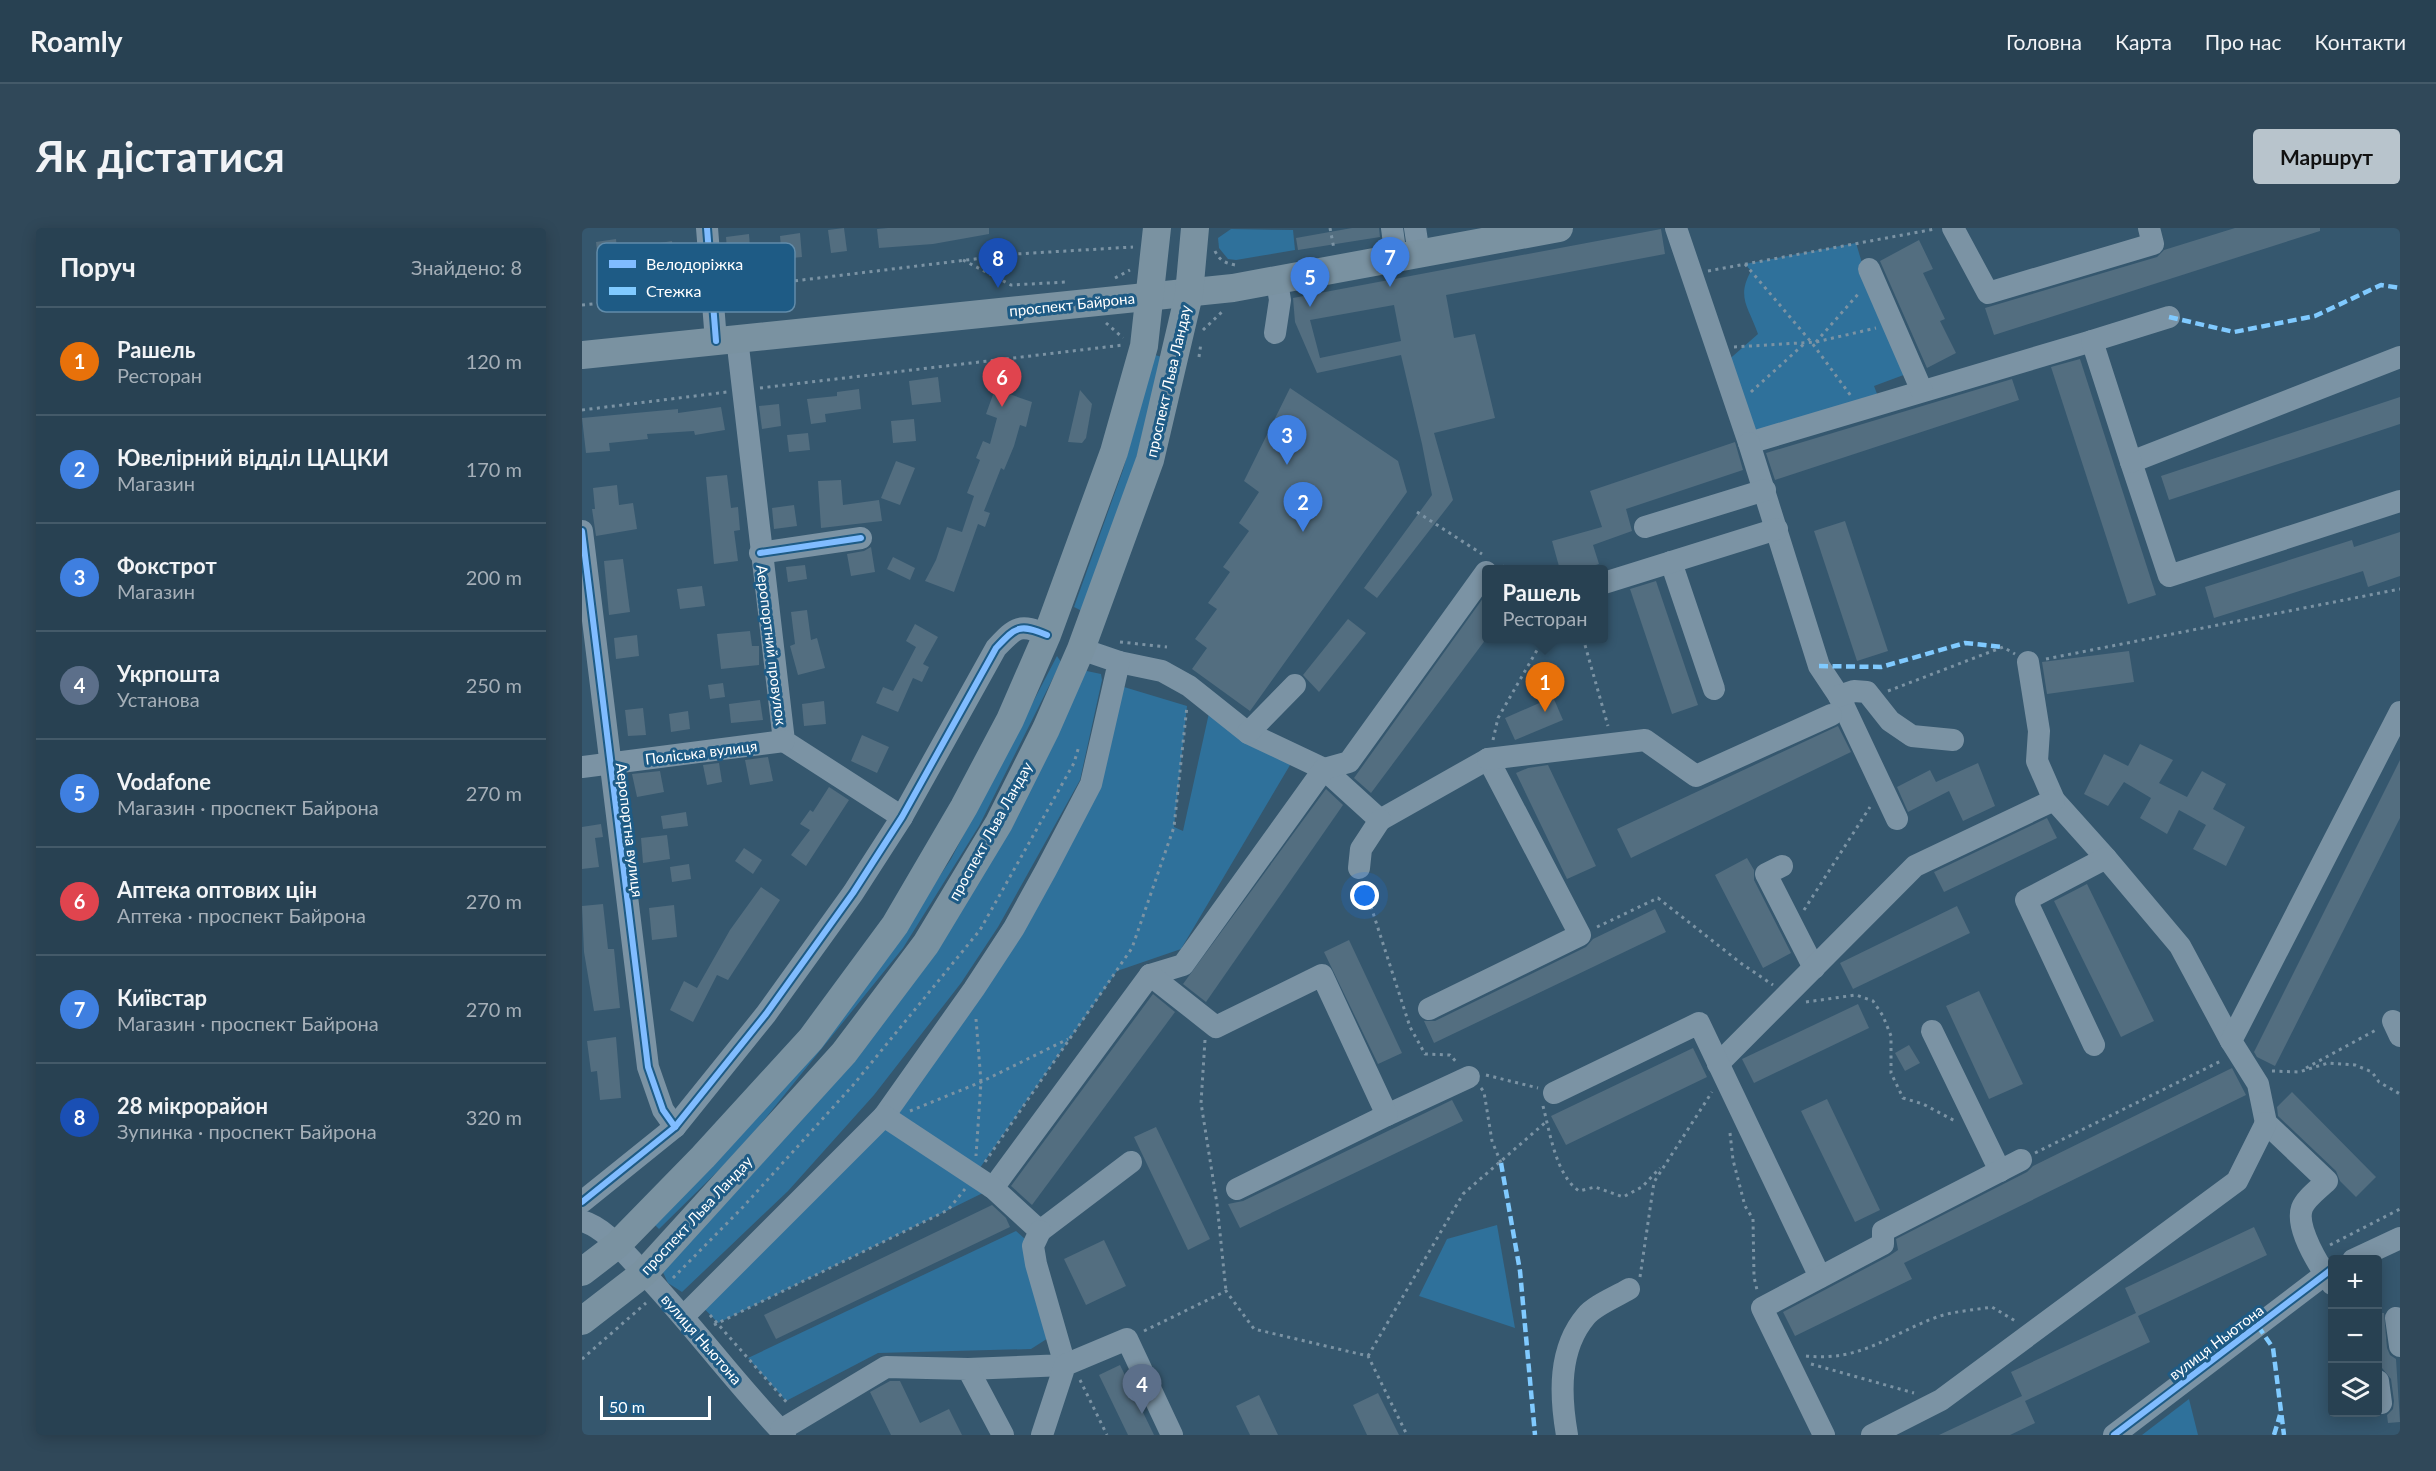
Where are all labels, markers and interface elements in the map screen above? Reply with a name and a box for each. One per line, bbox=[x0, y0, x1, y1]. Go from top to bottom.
text: Roamly bbox=[30, 24, 123, 58]
text: Головна bbox=[2006, 29, 2082, 54]
text: Карта bbox=[2115, 29, 2172, 54]
text: Про нас bbox=[2205, 29, 2281, 54]
text: Контакти bbox=[2314, 29, 2406, 54]
button: Маршрут bbox=[2253, 129, 2400, 184]
text: Як дістатися bbox=[36, 131, 285, 181]
pin: 8 bbox=[978, 238, 1018, 288]
pin: 7 bbox=[1370, 238, 1410, 287]
legend bbox=[597, 243, 795, 312]
text: Поруч bbox=[60, 251, 136, 283]
text: Велодоріжка bbox=[646, 254, 743, 273]
text: Знайдено: 8 bbox=[411, 255, 522, 279]
pin: 5 bbox=[1290, 257, 1330, 307]
text: Стежка bbox=[646, 281, 701, 300]
street label: проспект Байрона bbox=[1008, 288, 1136, 320]
street label: проспект Льва Ландау bbox=[1142, 303, 1194, 459]
text: Рашель bbox=[117, 336, 195, 363]
text: 1 bbox=[74, 349, 85, 373]
text: 120 m bbox=[466, 349, 522, 373]
pin: 6 bbox=[982, 358, 1022, 407]
text: Ресторан bbox=[117, 363, 202, 387]
pin: 3 bbox=[1268, 416, 1306, 465]
text: Ювелірний відділ ЦАЦКИ bbox=[117, 444, 389, 471]
text: 2 bbox=[74, 457, 85, 481]
text: 170 m bbox=[466, 457, 522, 481]
text: Магазин bbox=[117, 471, 195, 495]
pin: 2 bbox=[1284, 482, 1322, 532]
text: Фокстрот bbox=[117, 552, 217, 579]
street label: Аеропортний провулок bbox=[753, 564, 791, 727]
text: 3 bbox=[74, 565, 85, 589]
text: 200 m bbox=[466, 565, 522, 589]
popup bbox=[1482, 565, 1608, 643]
text: Магазин bbox=[117, 579, 195, 603]
text: Рашель bbox=[1502, 579, 1581, 606]
text: Ресторан bbox=[1502, 606, 1588, 630]
text: Укрпошта bbox=[117, 660, 220, 687]
pin: 1 bbox=[1526, 662, 1564, 712]
text: 4 bbox=[74, 673, 85, 697]
text: 250 m bbox=[466, 673, 522, 697]
text: Установа bbox=[117, 687, 200, 711]
street label: Поліська вулиця bbox=[644, 736, 758, 768]
street label: проспект Льва Ландау bbox=[944, 758, 1036, 903]
street label: Аеропортна вулиця bbox=[613, 762, 647, 898]
text: Vodafone bbox=[117, 768, 211, 795]
text: 5 bbox=[74, 781, 85, 805]
text: 270 m bbox=[466, 781, 522, 805]
text: Магазин · проспект Байрона bbox=[117, 795, 379, 819]
text: Аптека оптових цін bbox=[117, 876, 317, 903]
your location bbox=[1350, 881, 1379, 910]
text: 6 bbox=[74, 889, 85, 913]
text: 270 m bbox=[466, 889, 522, 913]
text: Аптека · проспект Байрона bbox=[117, 903, 366, 927]
text: Київстар bbox=[117, 984, 207, 1011]
text: 7 bbox=[74, 997, 85, 1021]
text: 270 m bbox=[466, 997, 522, 1021]
text: Магазин · проспект Байрона bbox=[117, 1011, 379, 1035]
text: 28 мікрорайон bbox=[117, 1092, 268, 1119]
text: 8 bbox=[74, 1105, 85, 1129]
text: 320 m bbox=[466, 1105, 522, 1129]
text: Зупинка · проспект Байрона bbox=[117, 1119, 377, 1143]
street label: проспект Льва Ландау bbox=[636, 1152, 756, 1278]
map controls bbox=[2328, 1255, 2382, 1417]
button: + bbox=[2328, 1255, 2382, 1309]
street label: вулиця Ньютона bbox=[658, 1290, 746, 1388]
street label: вулиця Ньютона bbox=[2165, 1301, 2267, 1383]
button: − bbox=[2328, 1309, 2382, 1363]
button: layers bbox=[2328, 1363, 2382, 1417]
pin: 4 bbox=[1122, 1364, 1162, 1414]
scale bar bbox=[600, 1393, 711, 1420]
text: 50 m bbox=[609, 1397, 645, 1416]

